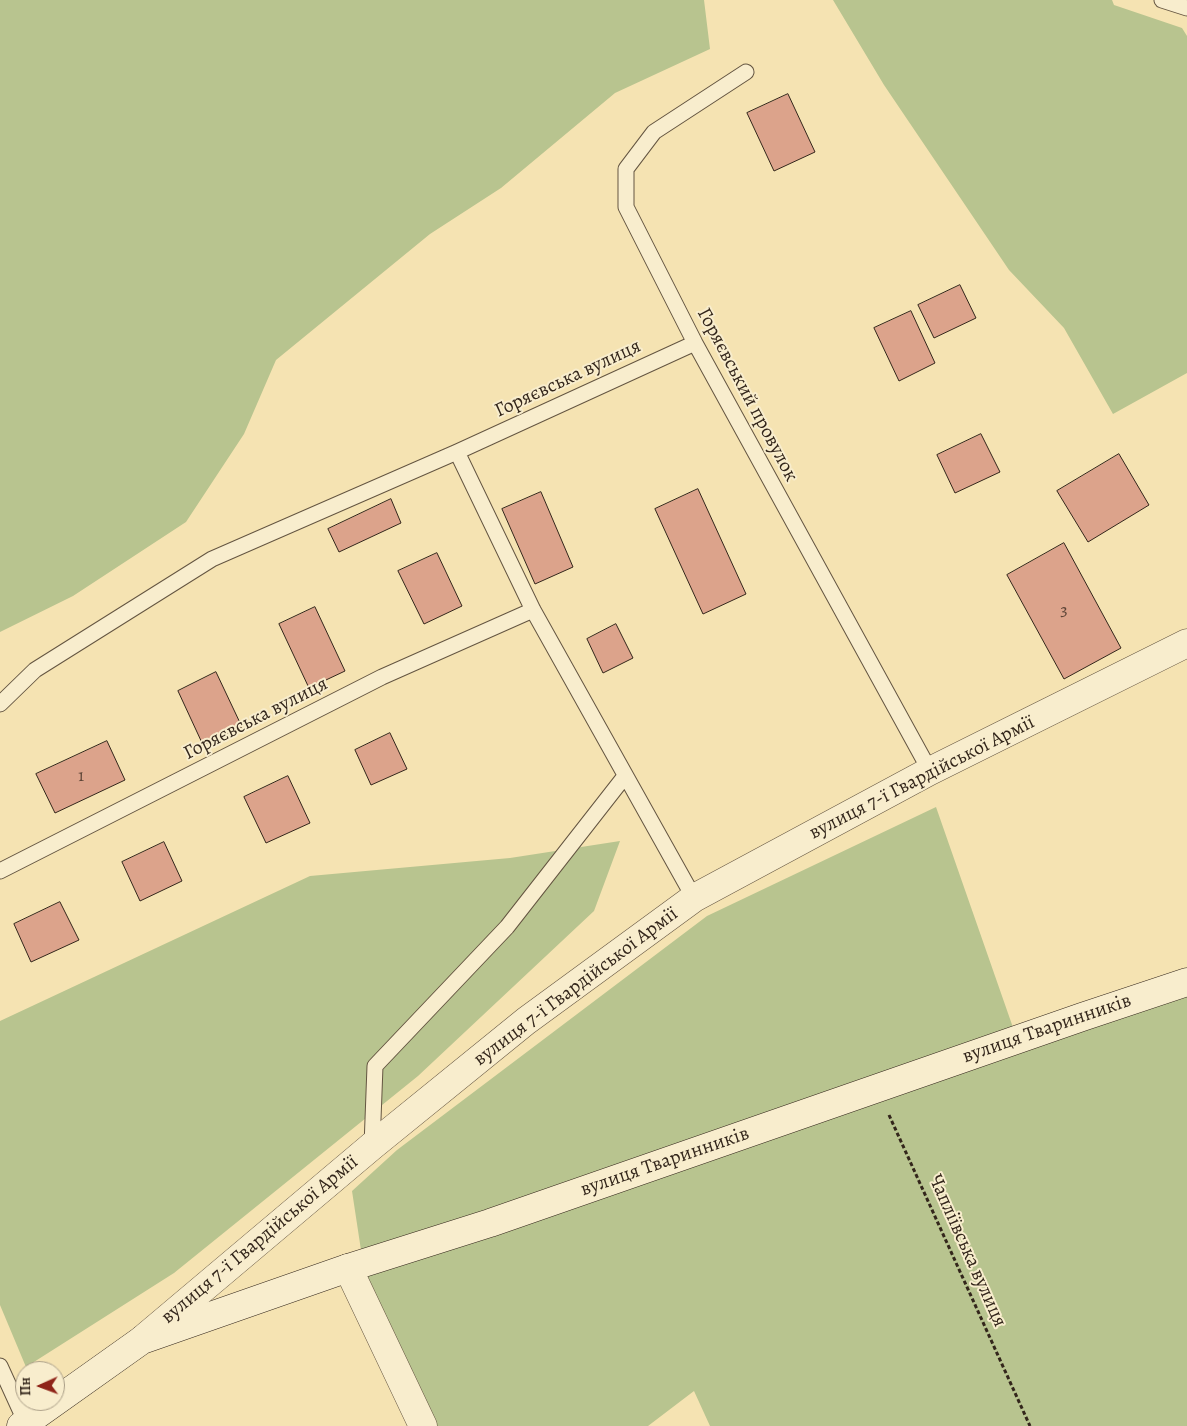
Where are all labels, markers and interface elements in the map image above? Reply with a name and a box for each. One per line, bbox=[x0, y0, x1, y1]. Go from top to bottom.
street label: Горяєвський провулок bbox=[691, 304, 803, 486]
street label: Горяєвська вулиця bbox=[491, 335, 645, 423]
house number: 3 bbox=[1060, 600, 1068, 622]
street label: Горяєвська вулиця bbox=[180, 672, 332, 766]
street label: вулиця 7-ї Гвардійської Армії bbox=[805, 711, 1039, 845]
house number: 1 bbox=[78, 766, 84, 788]
street label: вулиця 7-ї Гвардійської Армії bbox=[469, 902, 683, 1072]
street label: вулиця Тваринників bbox=[960, 989, 1134, 1069]
street label: вулиця Тваринників bbox=[578, 1122, 752, 1202]
street label: вулиця 7-ї Гвардійської Армії bbox=[157, 1151, 363, 1329]
street label: Чапліївська вулиця bbox=[923, 1171, 1011, 1331]
north arrow bbox=[15, 1361, 65, 1411]
text: Пн bbox=[16, 1377, 35, 1396]

